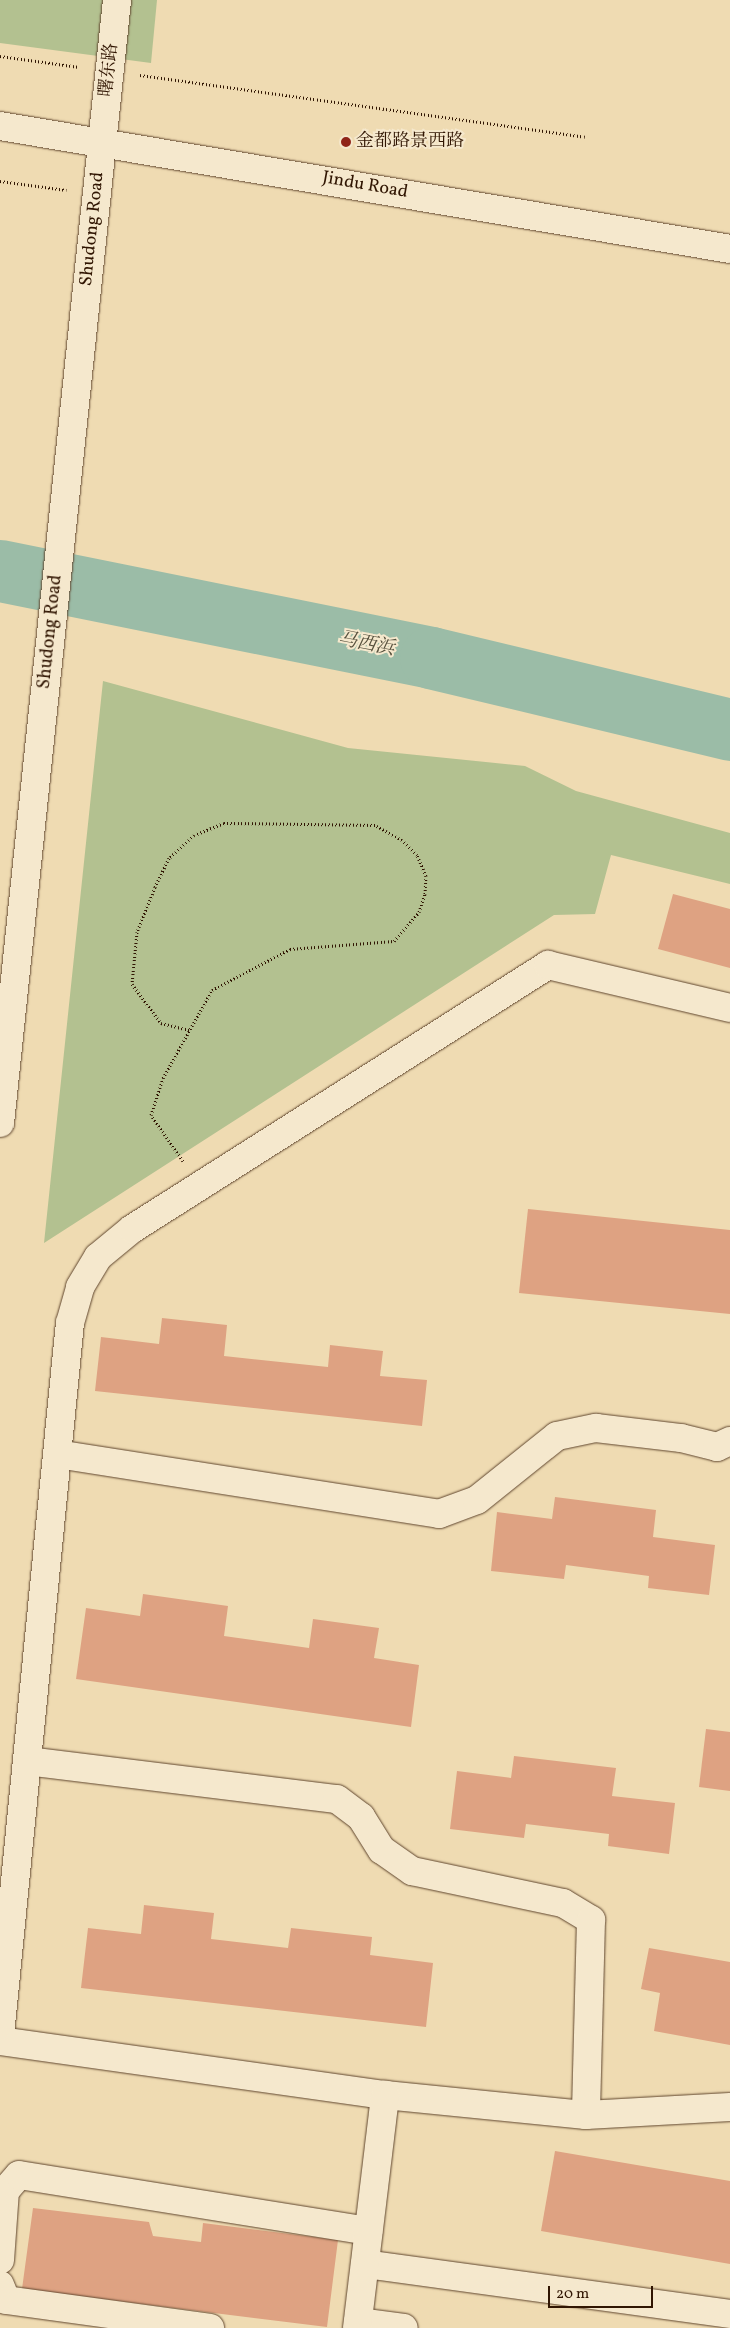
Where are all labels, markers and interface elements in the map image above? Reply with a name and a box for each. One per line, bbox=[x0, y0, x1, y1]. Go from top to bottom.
street label: 曙东路 bbox=[96, 42, 124, 98]
place label: 金都路景西路 bbox=[356, 131, 464, 153]
marker: 金都路景西路 bbox=[340, 136, 352, 148]
street label: Jindu Road bbox=[320, 168, 410, 204]
street label: Shudong Road bbox=[76, 171, 110, 287]
street label: Shudong Road bbox=[34, 574, 68, 690]
water label: 马西浜 bbox=[336, 628, 396, 662]
scale bar bbox=[550, 2276, 655, 2308]
text: 20 m bbox=[556, 2284, 589, 2305]

